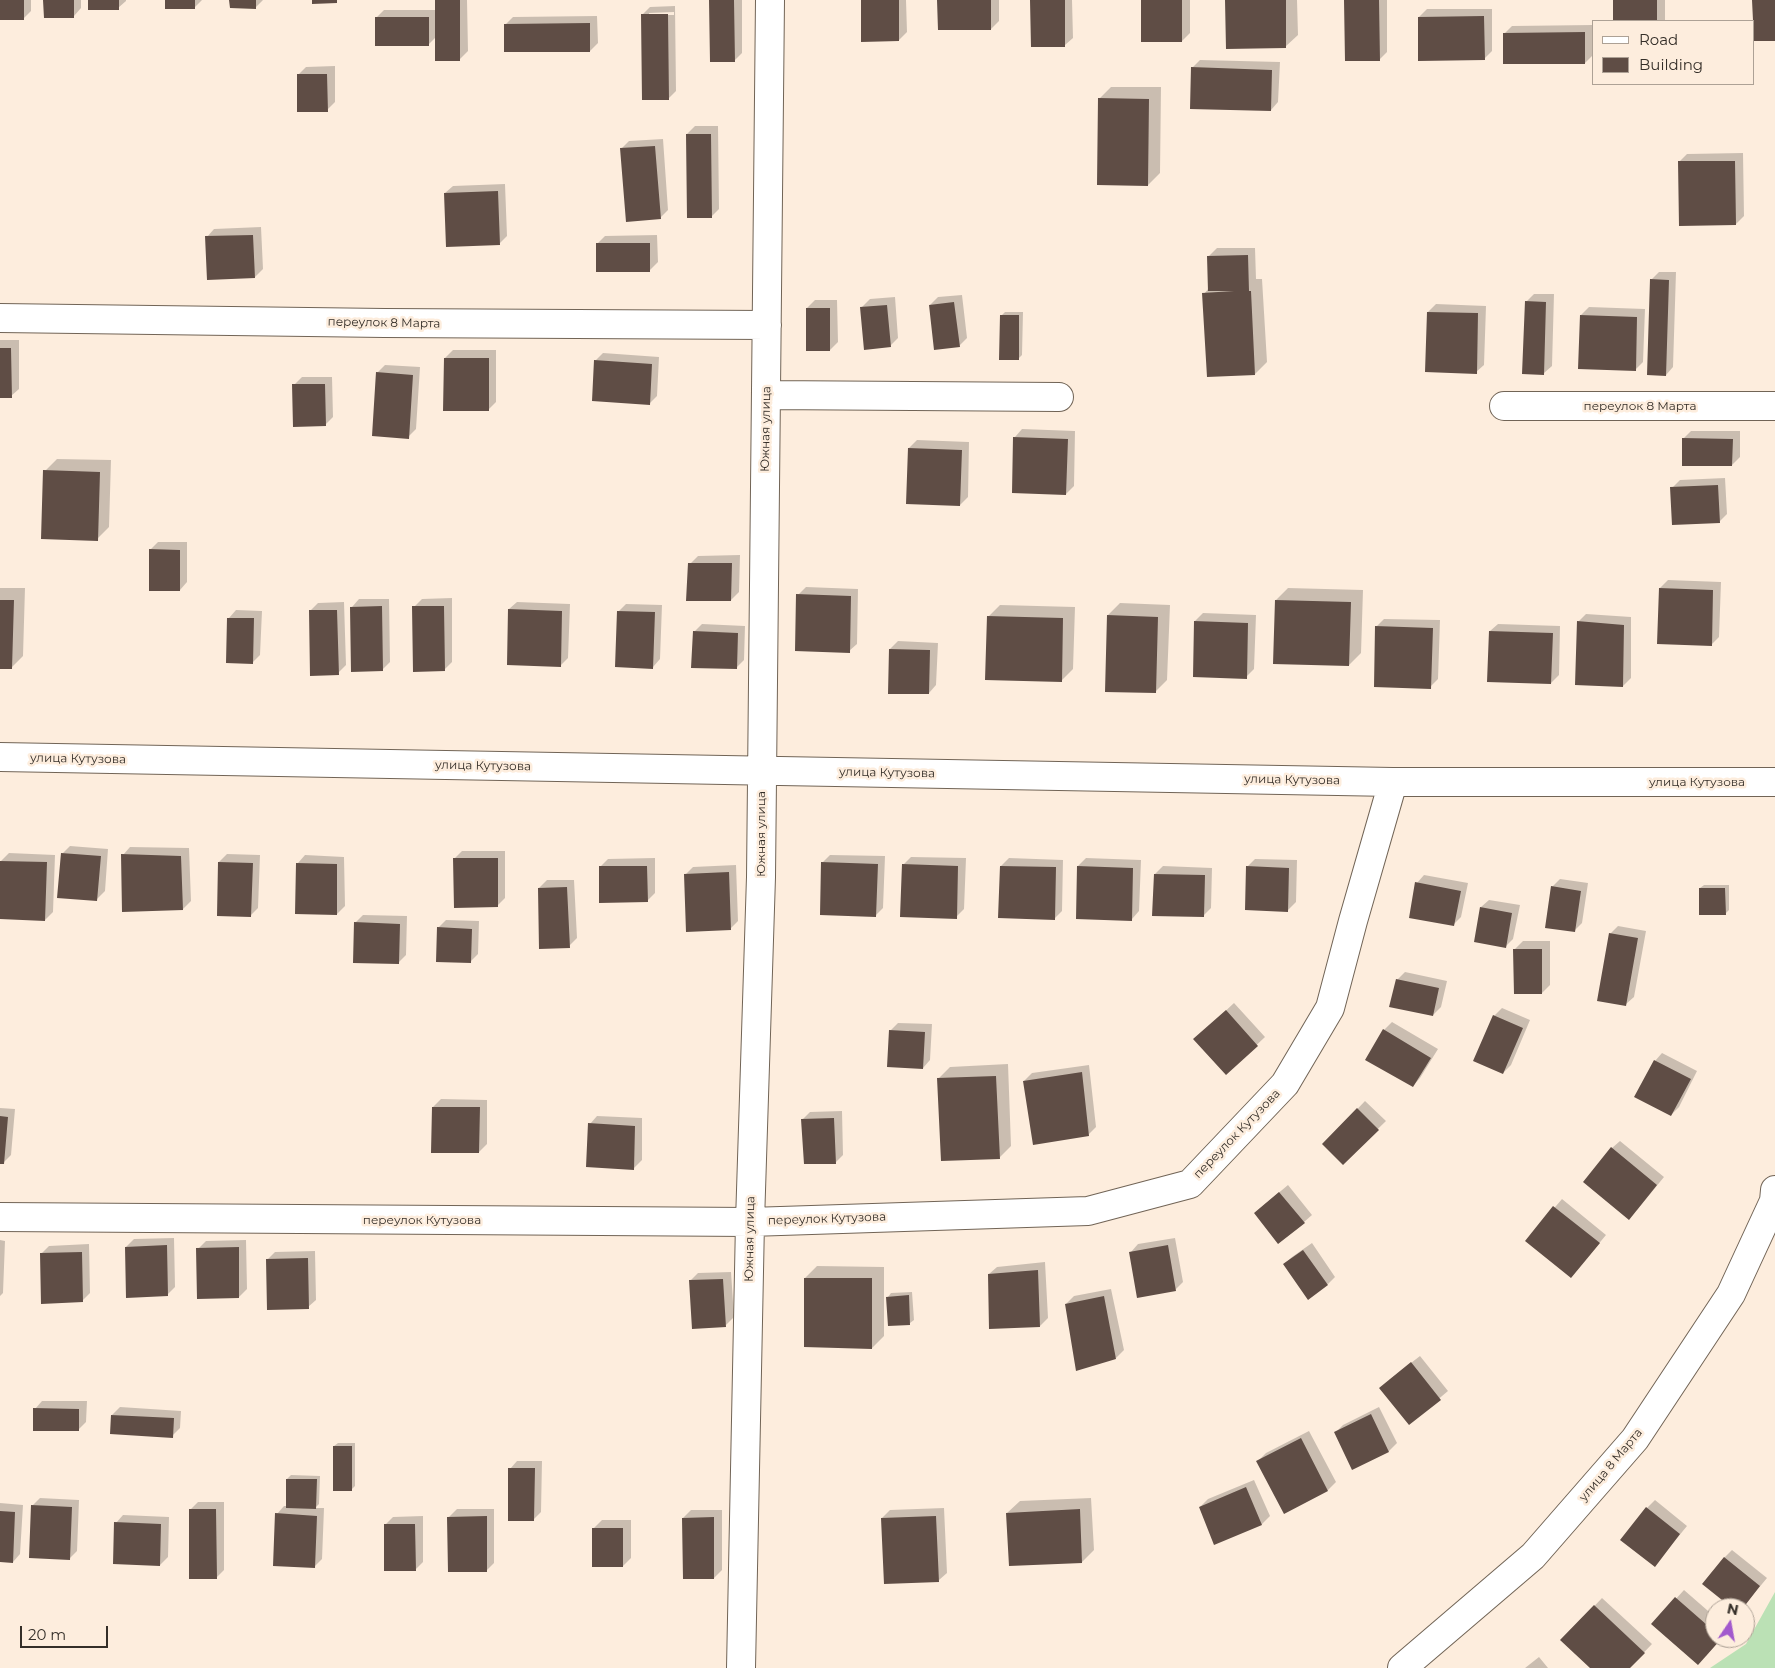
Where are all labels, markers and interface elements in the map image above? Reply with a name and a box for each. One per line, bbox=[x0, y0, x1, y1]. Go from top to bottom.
legend bbox=[1592, 20, 1755, 85]
text: Road bbox=[1639, 30, 1678, 49]
text: Building bbox=[1639, 55, 1703, 74]
street label: переулок 8 Марта bbox=[327, 315, 441, 331]
street label: Южная улица bbox=[758, 386, 774, 472]
street label: переулок 8 Марта bbox=[1584, 399, 1696, 413]
street label: улица Кутузова bbox=[30, 751, 126, 767]
street label: улица Кутузова bbox=[435, 758, 531, 774]
street label: улица Кутузова bbox=[839, 765, 935, 781]
street label: улица Кутузова bbox=[1244, 772, 1340, 788]
street label: улица Кутузова bbox=[1649, 775, 1745, 789]
street label: Южная улица bbox=[754, 791, 768, 877]
street label: переулок Кутузова bbox=[1191, 1086, 1283, 1182]
street label: Южная улица bbox=[742, 1196, 758, 1282]
street label: переулок Кутузова bbox=[768, 1210, 886, 1228]
street label: переулок Кутузова bbox=[363, 1213, 481, 1227]
street label: улица 8 Марта bbox=[1576, 1426, 1646, 1504]
north arrow bbox=[1705, 1598, 1755, 1648]
text: N bbox=[1726, 1599, 1740, 1619]
scale bar bbox=[22, 1616, 110, 1648]
text: 20 m bbox=[28, 1625, 66, 1644]

